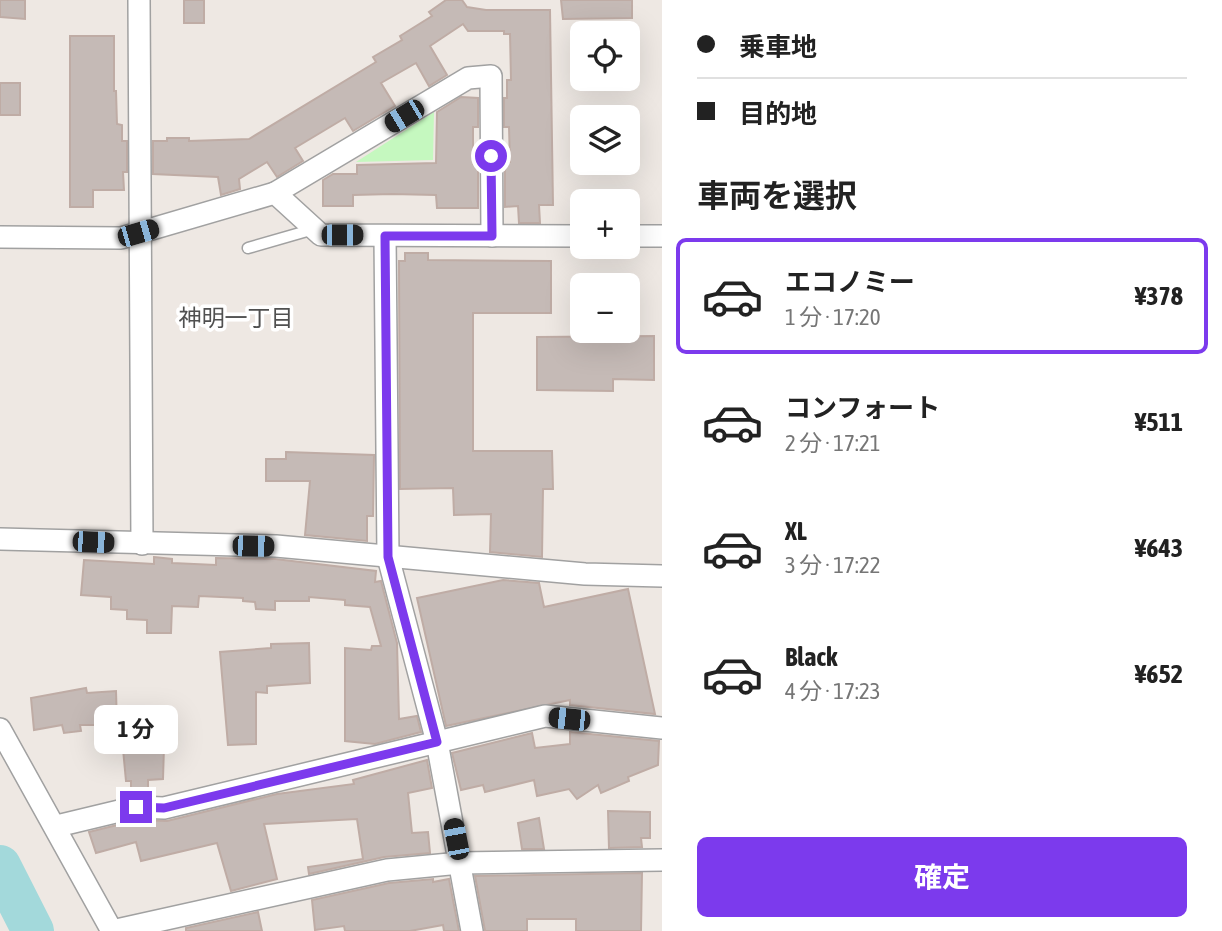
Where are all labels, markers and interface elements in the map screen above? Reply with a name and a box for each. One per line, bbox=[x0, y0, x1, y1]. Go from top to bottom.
map controls bbox=[570, 21, 640, 343]
button: locate bbox=[570, 21, 640, 91]
text: 乗車地 bbox=[739, 32, 817, 62]
car bbox=[381, 96, 428, 136]
text: 目的地 bbox=[739, 99, 817, 129]
button: layers bbox=[570, 105, 640, 175]
route start bbox=[475, 140, 507, 172]
text: 車両を選択 bbox=[697, 177, 857, 214]
button: + bbox=[570, 189, 640, 259]
car bbox=[115, 217, 162, 249]
car bbox=[322, 225, 364, 246]
icon: car bbox=[701, 265, 764, 328]
text: エコノミー bbox=[785, 267, 915, 297]
button: − bbox=[570, 273, 640, 343]
text: ¥378 bbox=[1135, 281, 1183, 311]
text: 1 分 · 17:20 bbox=[785, 304, 881, 330]
district label: 神明一丁目 bbox=[179, 305, 294, 331]
icon: car bbox=[701, 391, 764, 454]
text: コンフォート bbox=[785, 393, 940, 423]
text: ¥511 bbox=[1135, 407, 1183, 437]
text: 2 分 · 17:21 bbox=[785, 430, 881, 456]
text: XL bbox=[785, 516, 807, 546]
icon: car bbox=[701, 517, 764, 580]
car bbox=[72, 531, 115, 553]
text: ¥643 bbox=[1135, 533, 1183, 563]
car bbox=[232, 535, 275, 557]
text: 3 分 · 17:22 bbox=[785, 552, 881, 578]
text: Black bbox=[785, 642, 837, 672]
icon: car bbox=[701, 643, 764, 706]
text: ¥652 bbox=[1135, 659, 1183, 689]
text: 4 分 · 17:23 bbox=[785, 678, 881, 704]
callout: 1 分 bbox=[94, 706, 178, 754]
car bbox=[548, 706, 591, 732]
text: 1 分 bbox=[118, 716, 154, 742]
route end bbox=[120, 791, 152, 823]
car bbox=[442, 816, 471, 862]
button: 確定 bbox=[697, 837, 1187, 917]

